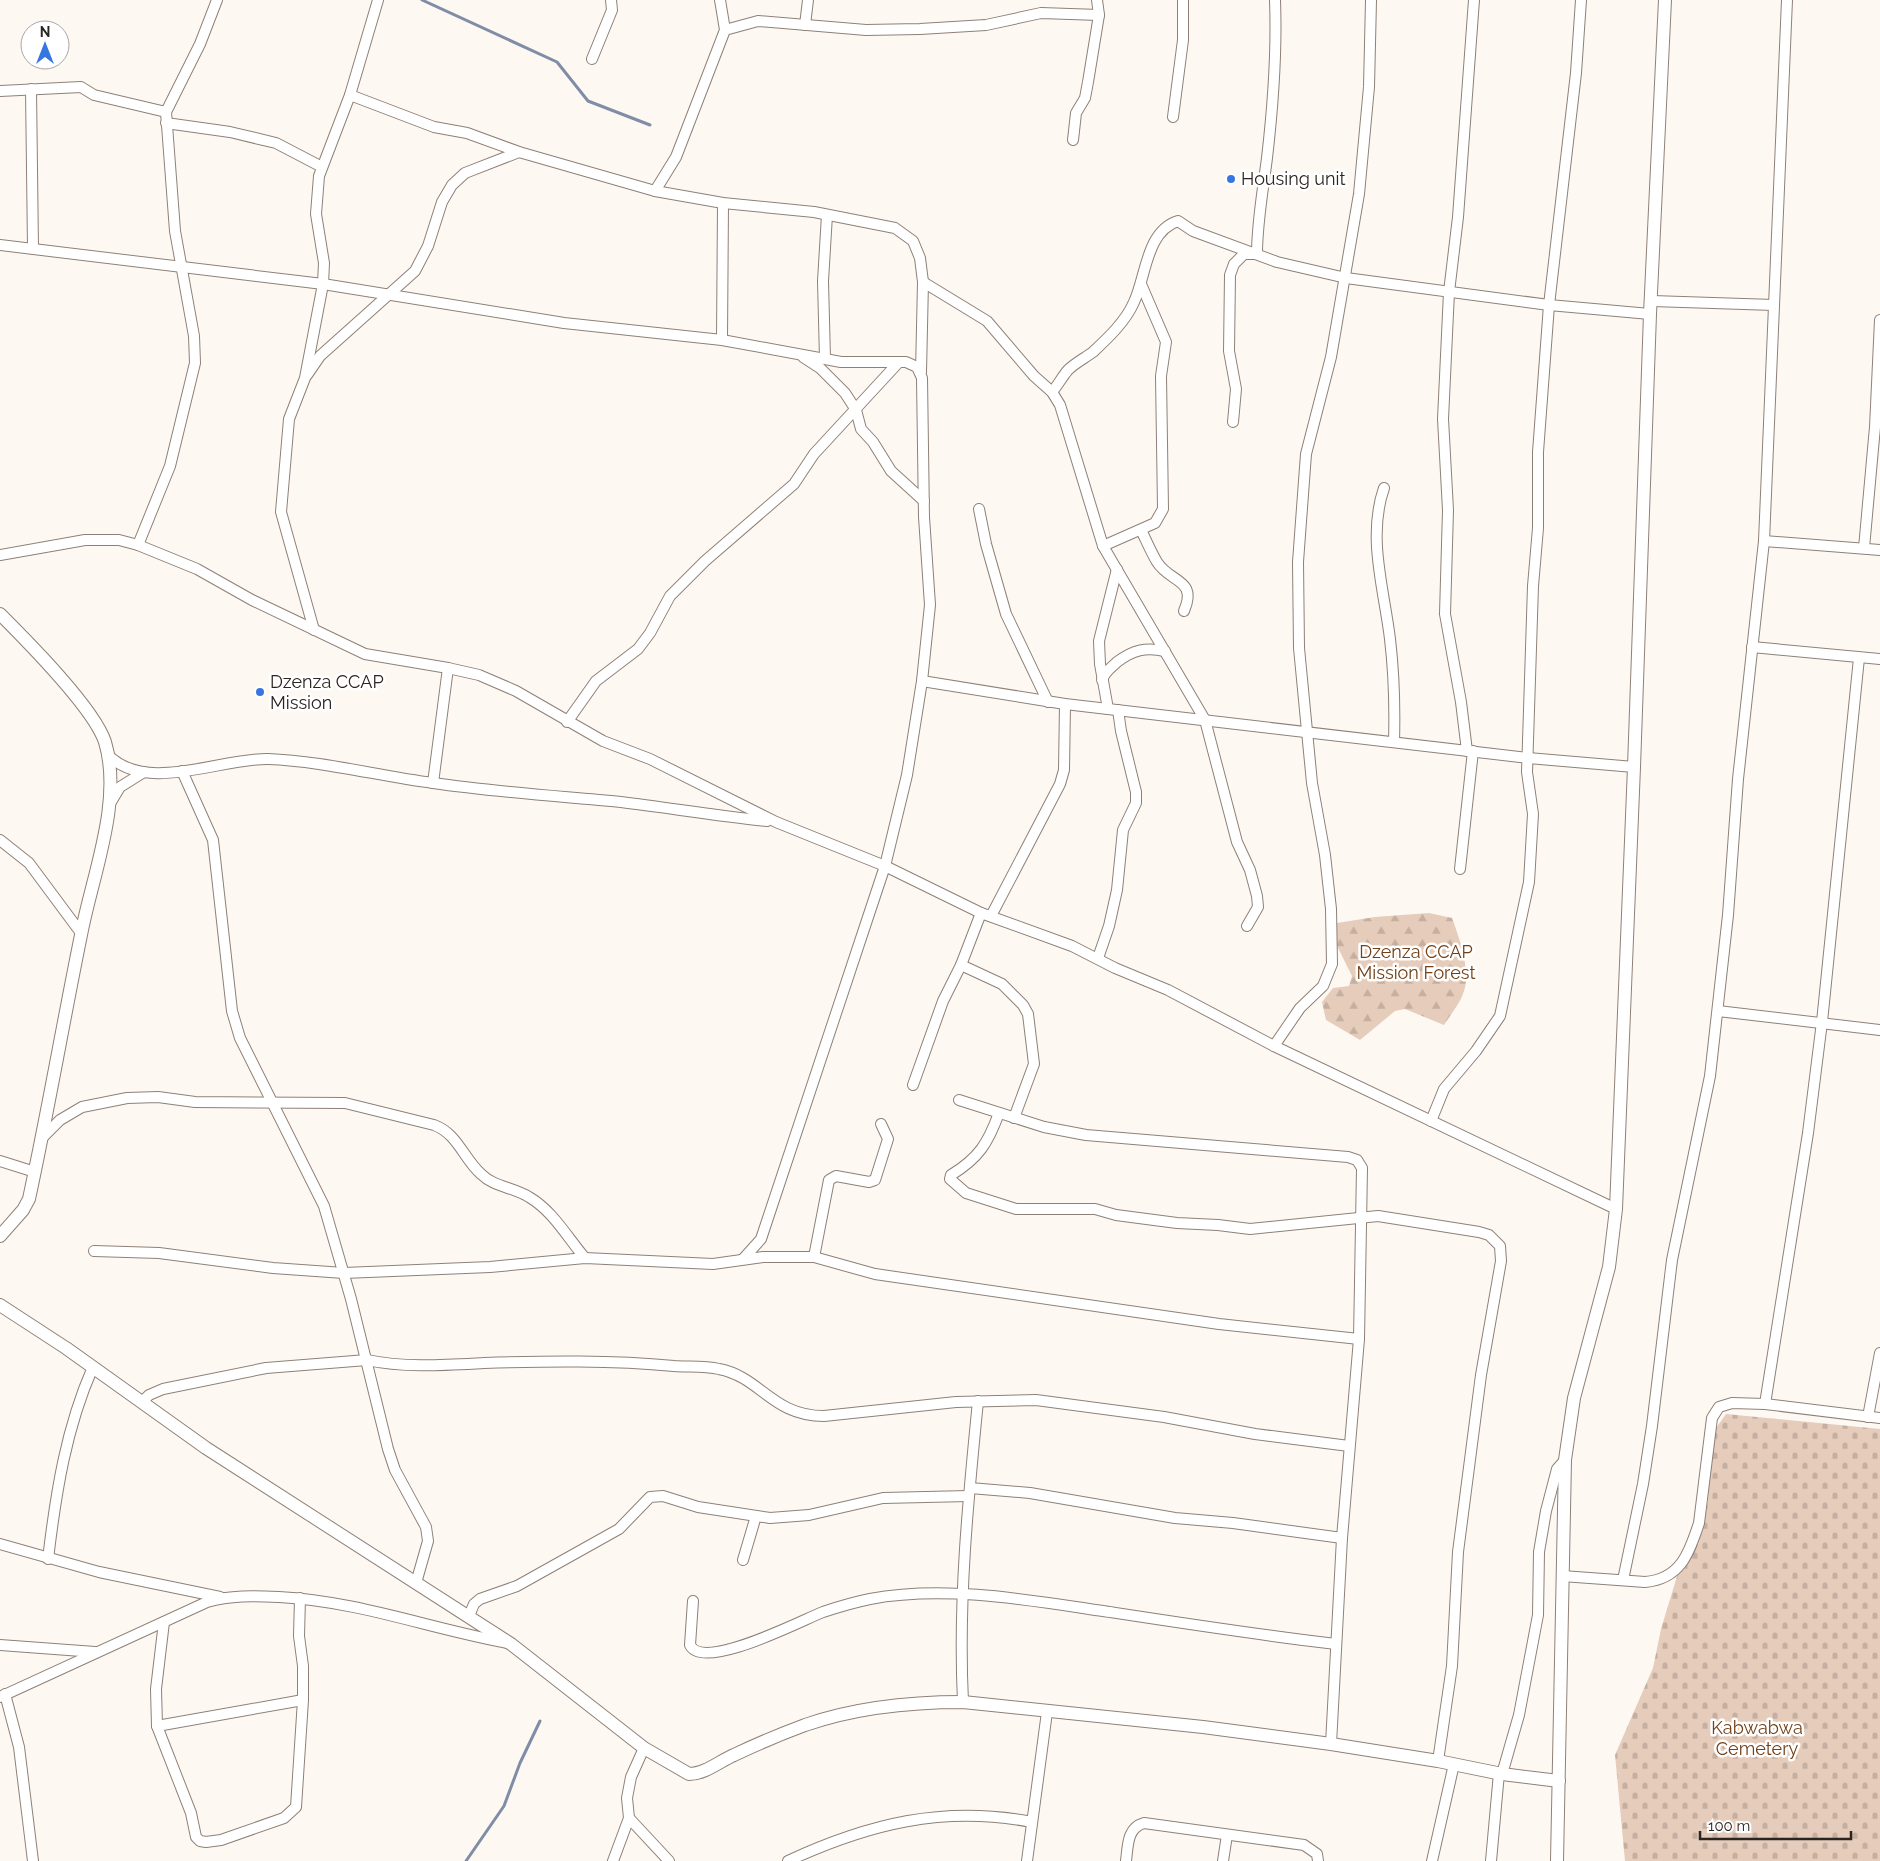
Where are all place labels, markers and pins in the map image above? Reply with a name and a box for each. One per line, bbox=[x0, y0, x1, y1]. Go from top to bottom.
place label: Housing unit bbox=[1241, 168, 1346, 189]
marker: Housing unit bbox=[1225, 173, 1237, 185]
place label: Dzenza CCAP Mission bbox=[270, 671, 384, 713]
marker: Dzenza CCAP Mission bbox=[254, 686, 266, 698]

